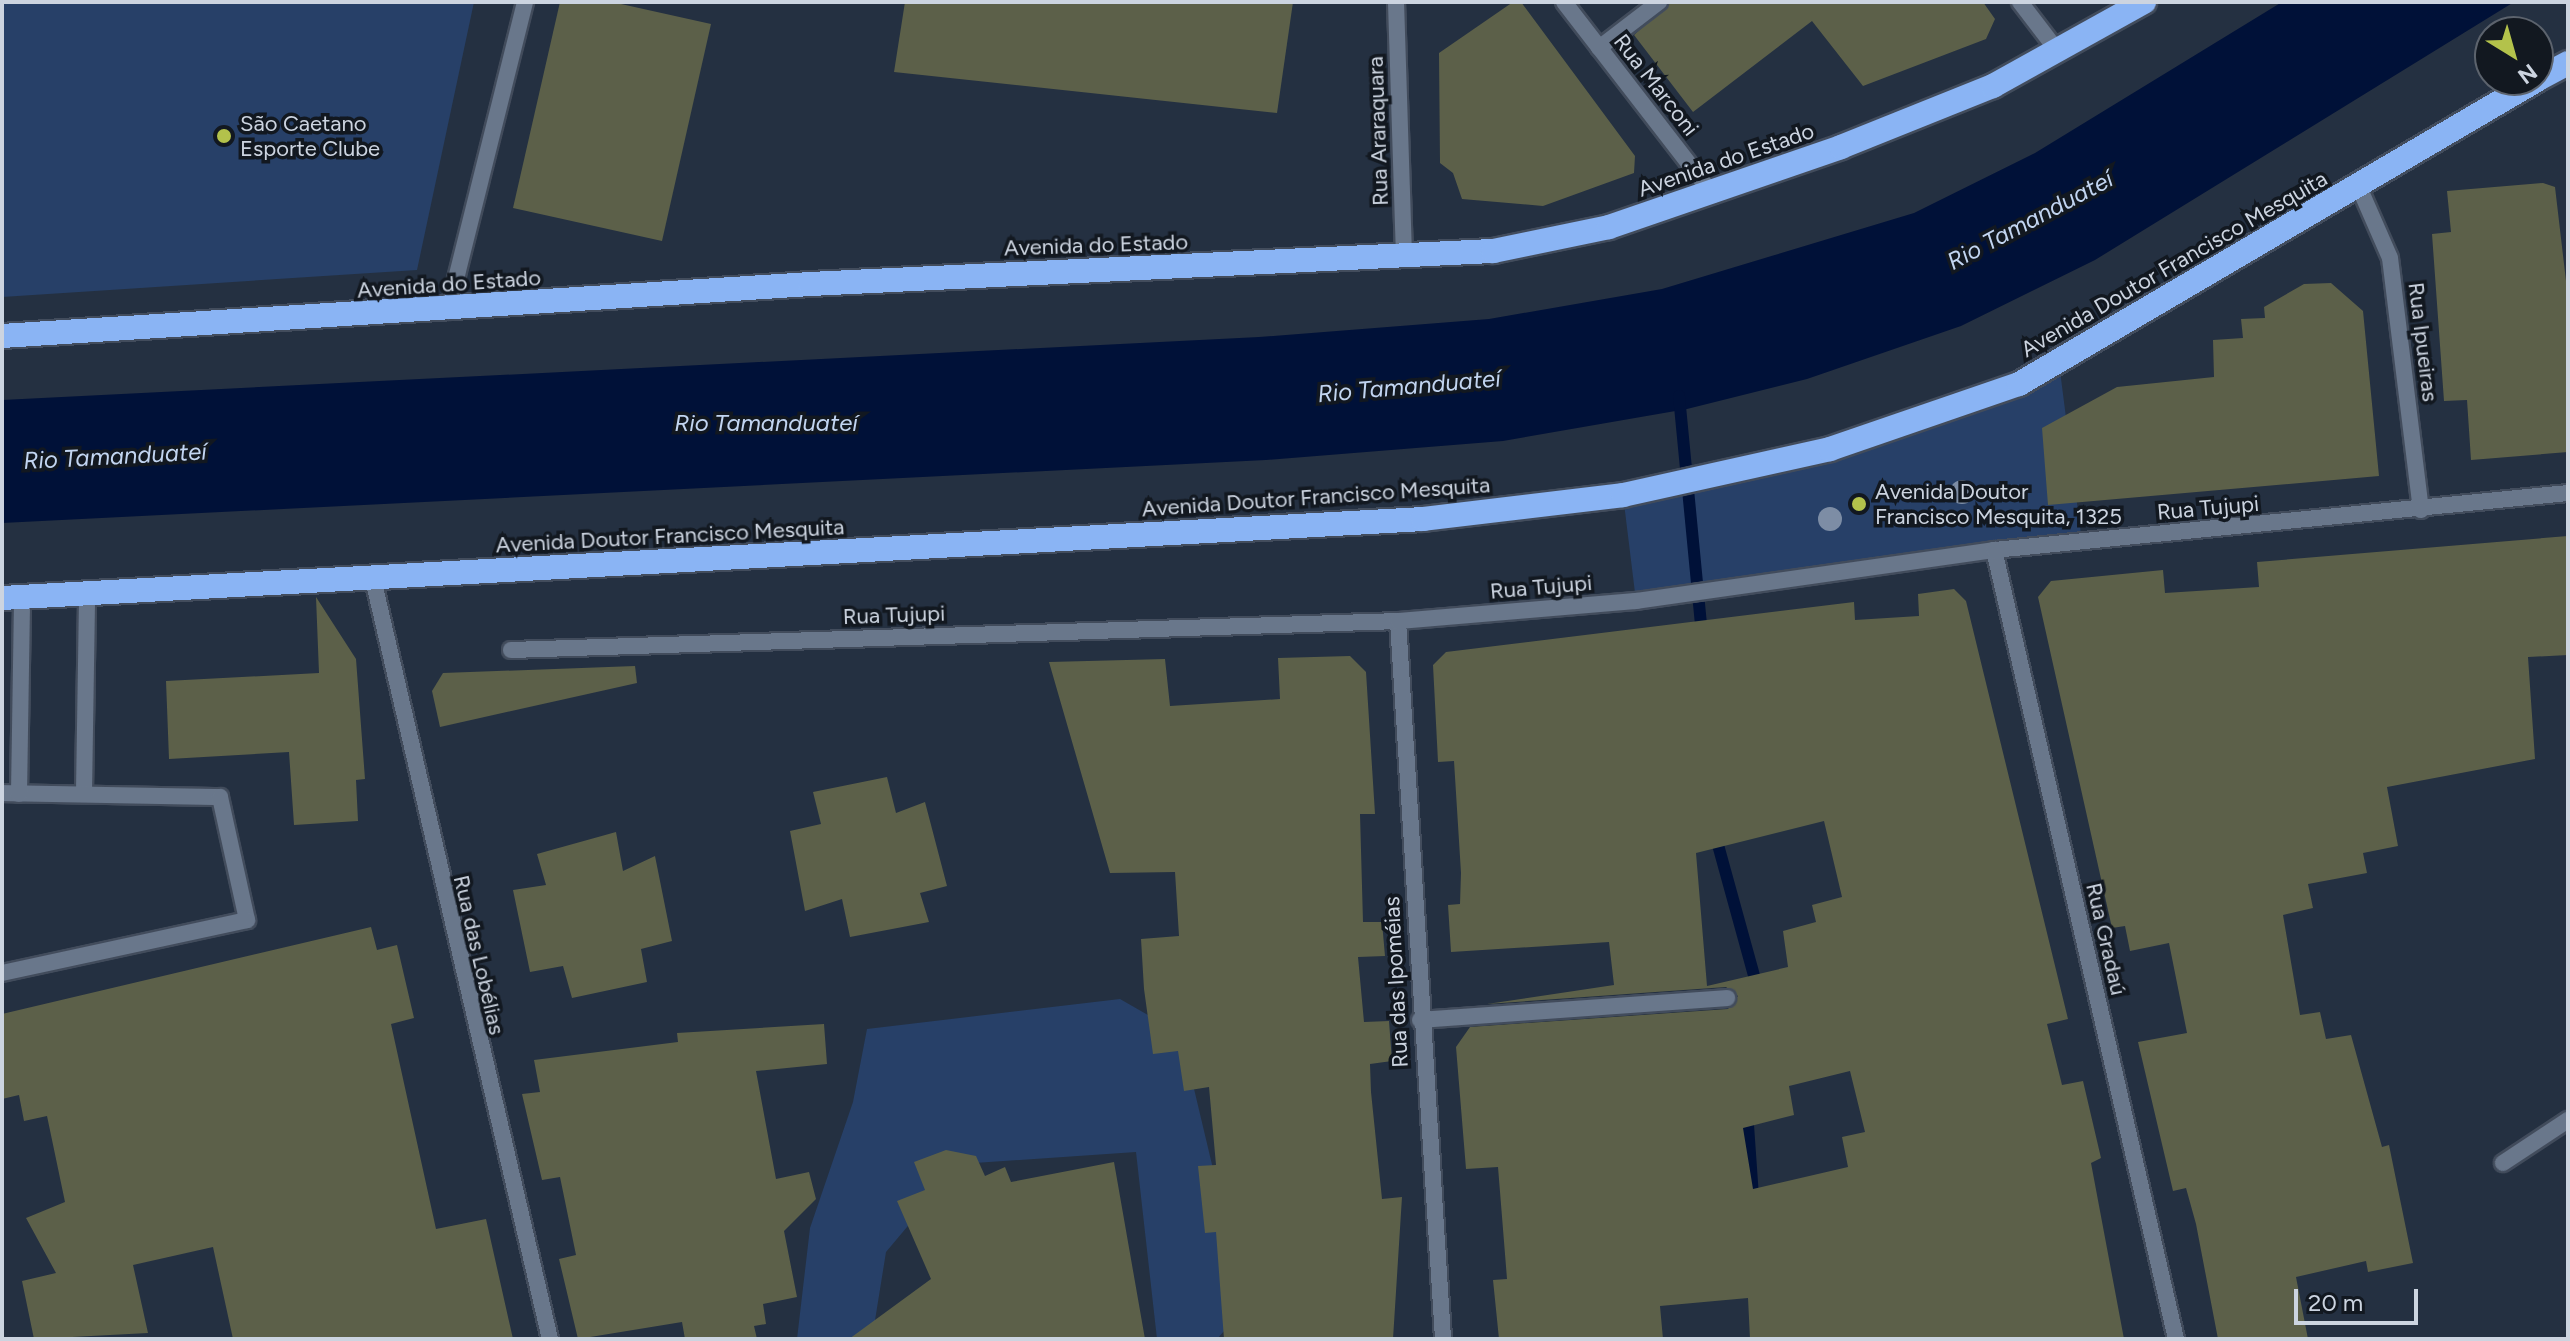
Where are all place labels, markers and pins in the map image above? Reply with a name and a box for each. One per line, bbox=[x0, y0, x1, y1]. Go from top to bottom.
place label: São Caetano Esporte Clube bbox=[240, 110, 380, 162]
marker: São Caetano Esporte Clube bbox=[215, 127, 233, 145]
place label: Avenida Doutor Francisco Mesquita, 1325 bbox=[1875, 478, 2122, 530]
marker: Avenida Doutor Francisco Mesquita, 1325 bbox=[1850, 495, 1868, 513]

